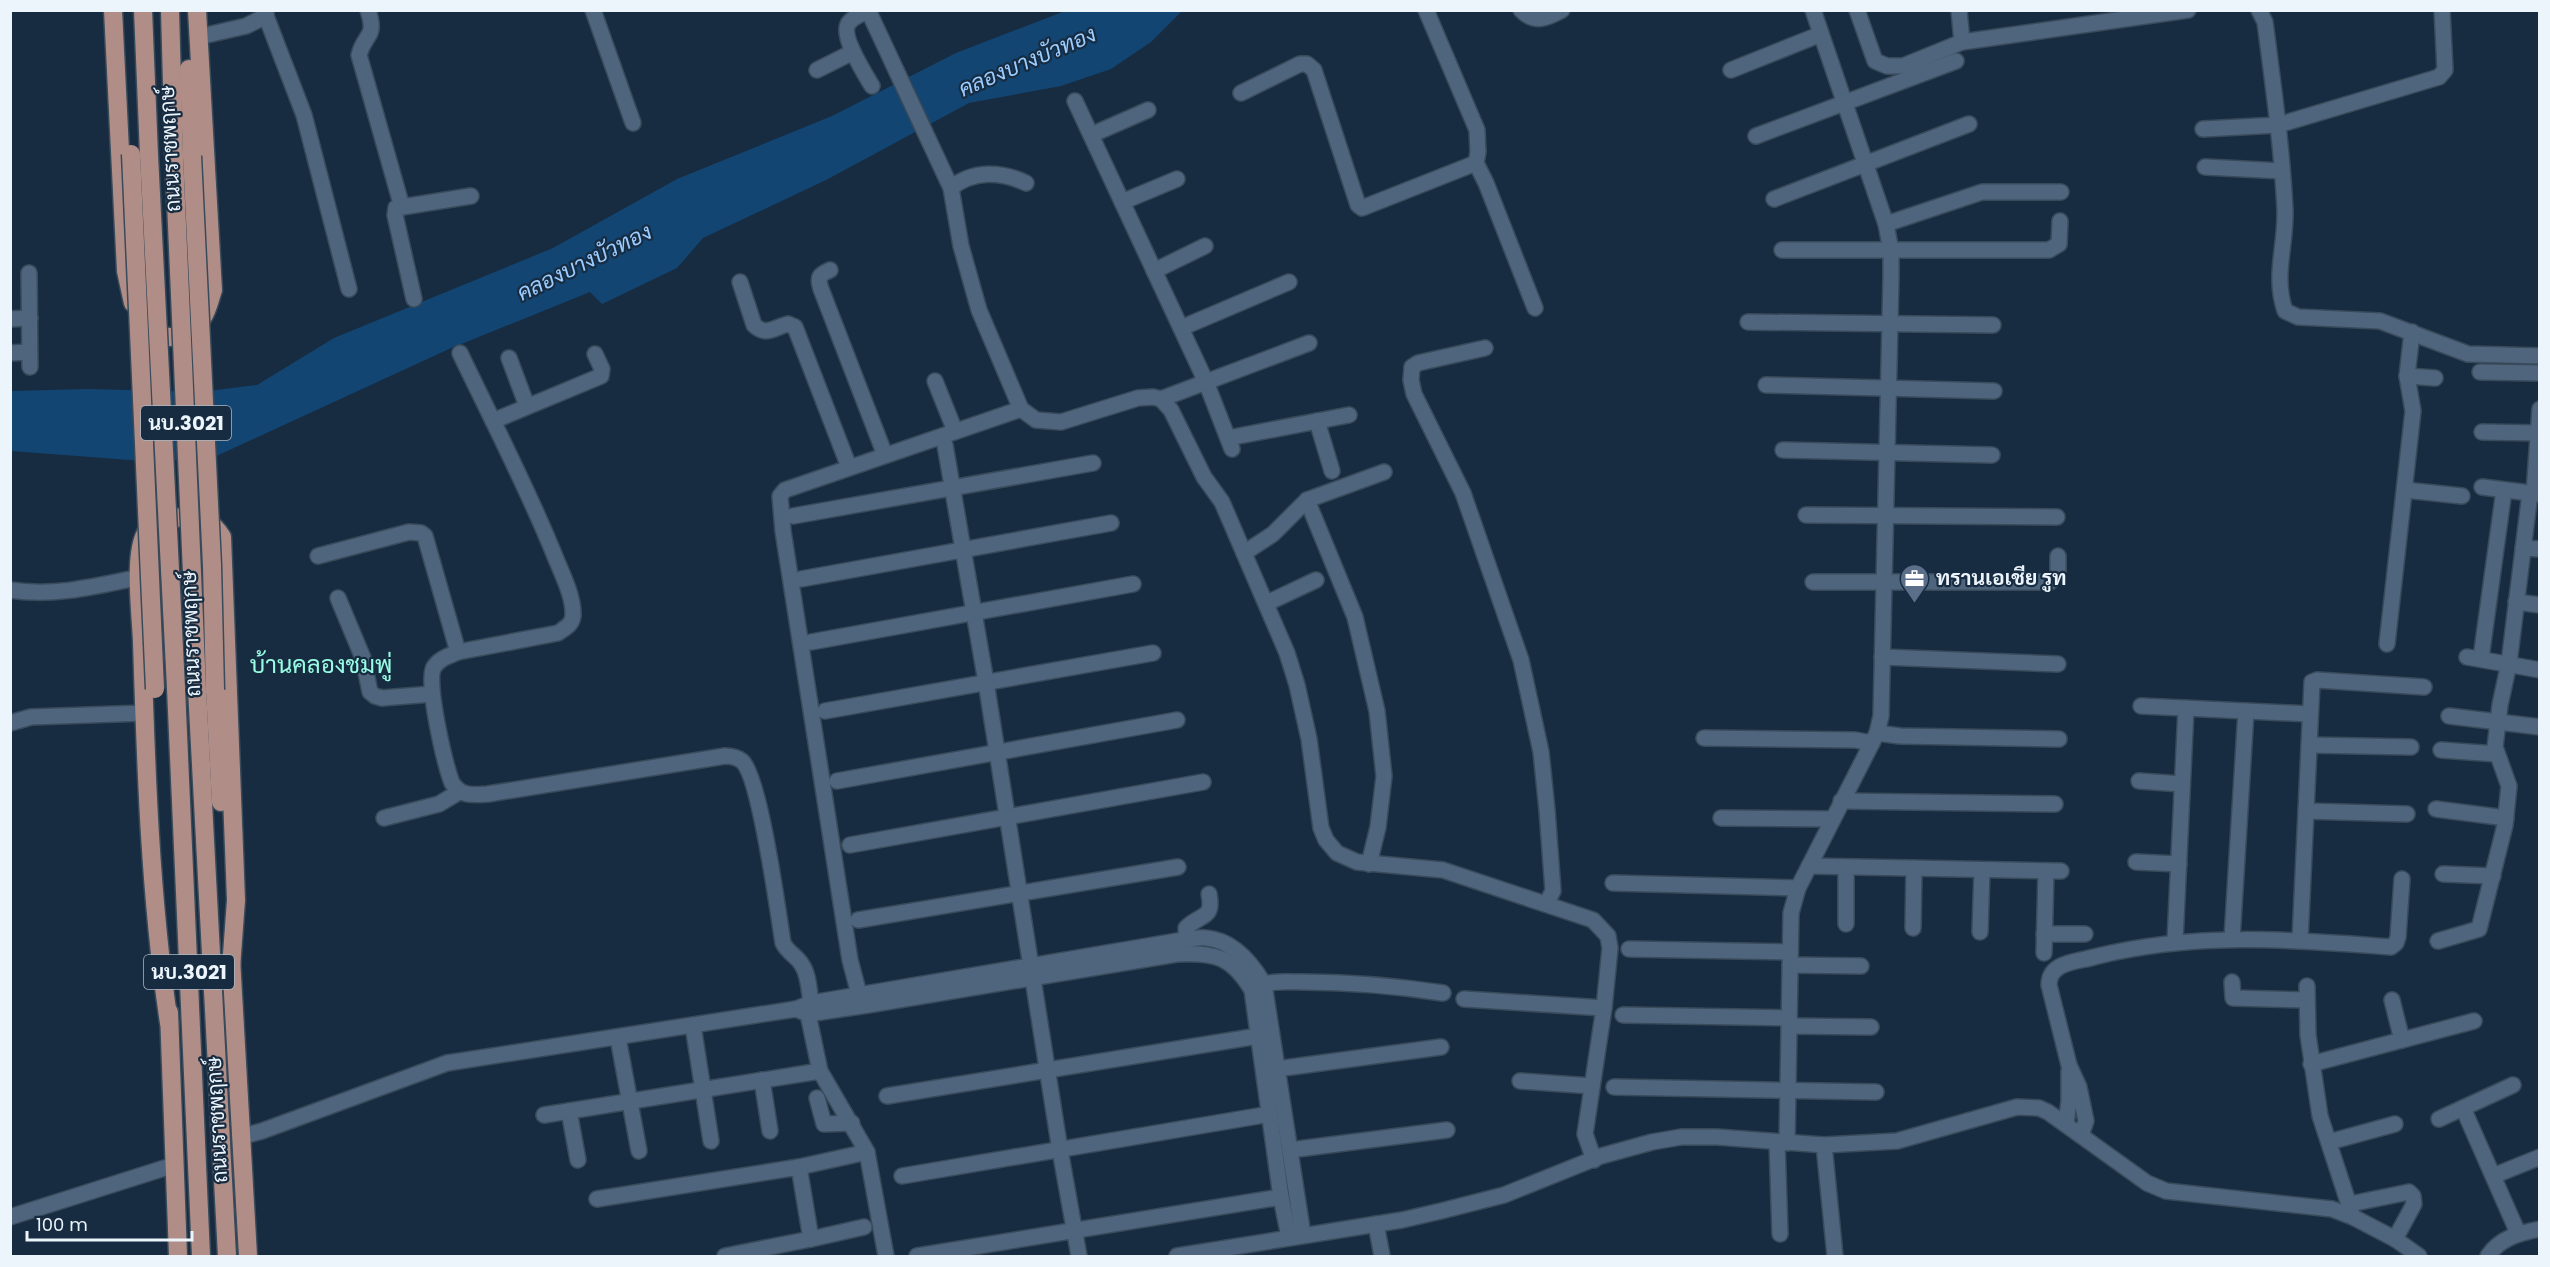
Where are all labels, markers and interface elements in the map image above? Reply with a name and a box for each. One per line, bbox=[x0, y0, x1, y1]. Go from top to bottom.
water label: คลองบางบัวทอง bbox=[954, 19, 1101, 104]
street label: ถนนราชพฤกษ์ bbox=[152, 85, 187, 213]
water label: คลองบางบัวทอง bbox=[512, 216, 657, 309]
road number: นบ.3021 bbox=[141, 406, 231, 440]
office icon: ทรานเอเชีย รูท bbox=[1899, 562, 1931, 604]
place label: ทรานเอเชีย รูท bbox=[1936, 563, 2067, 592]
street label: ถนนราชพฤกษ์ bbox=[174, 570, 207, 697]
district label: บ้านคลองชมพู่ bbox=[250, 648, 392, 682]
road number: นบ.3021 bbox=[144, 955, 234, 989]
street label: ถนนราชพฤกษ์ bbox=[199, 1056, 234, 1184]
scale bar bbox=[27, 1204, 192, 1242]
text: 100 m bbox=[36, 1212, 88, 1237]

